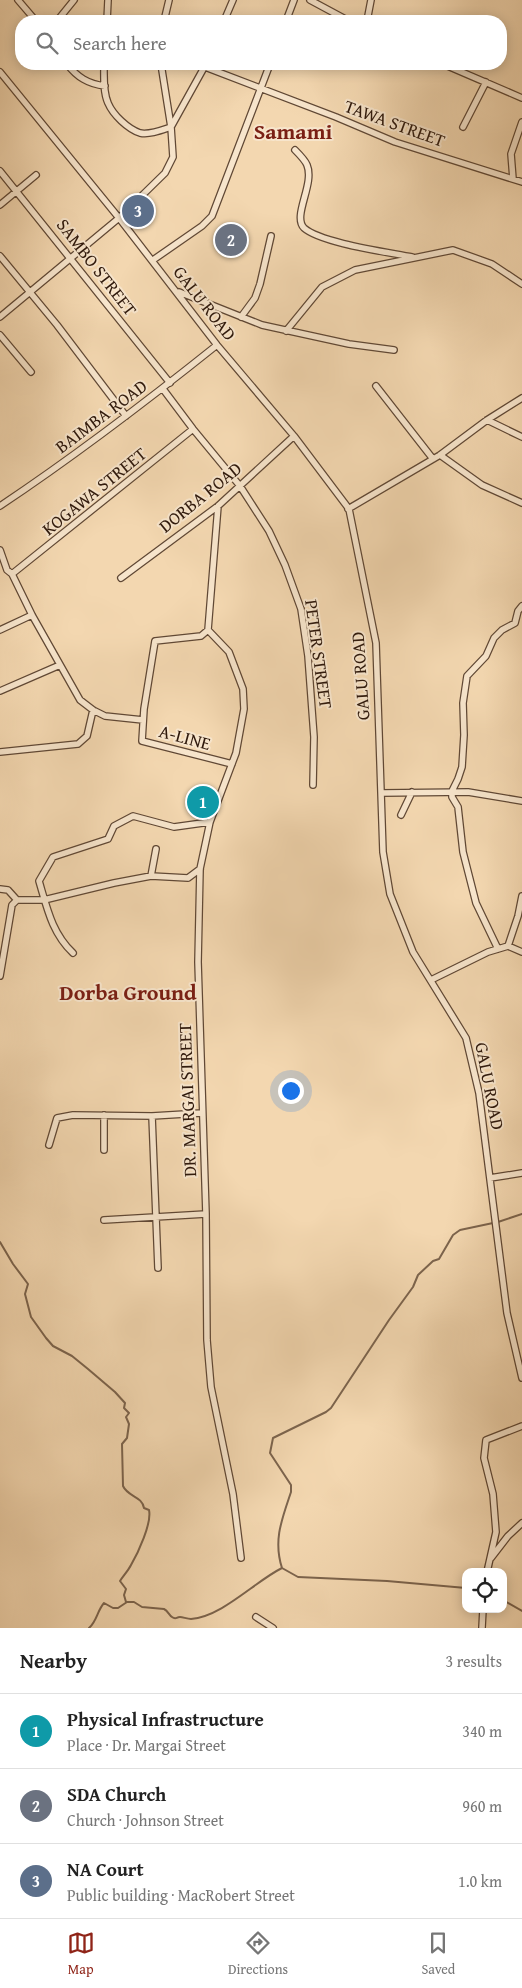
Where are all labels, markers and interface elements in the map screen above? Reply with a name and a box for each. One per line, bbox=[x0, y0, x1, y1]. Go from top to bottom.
search box bbox=[15, 15, 507, 70]
icon: search bbox=[33, 29, 61, 57]
text: Search here bbox=[73, 29, 167, 57]
street label: TAWA STREET bbox=[341, 92, 449, 154]
district label: Samami bbox=[254, 115, 332, 147]
pin: 3 bbox=[122, 192, 154, 230]
street label: SAMBO STREET bbox=[50, 213, 144, 321]
pin: 2 bbox=[215, 221, 247, 259]
street label: GALU ROAD bbox=[167, 260, 243, 346]
street label: BAIMBA ROAD bbox=[49, 372, 153, 460]
street label: KOGAWA STREET bbox=[36, 440, 152, 542]
street label: DORBA ROAD bbox=[153, 455, 247, 539]
street label: PETER STREET bbox=[298, 598, 340, 710]
street label: GALU ROAD bbox=[343, 631, 377, 721]
street label: A-LINE bbox=[156, 717, 214, 757]
pin: 1 bbox=[187, 783, 219, 821]
district label: Dorba Ground bbox=[59, 976, 197, 1008]
street label: DR. MARGAI STREET bbox=[171, 1022, 203, 1178]
street label: GALU ROAD bbox=[468, 1040, 512, 1132]
your location bbox=[278, 1078, 304, 1104]
map controls bbox=[462, 1568, 507, 1613]
button: locate bbox=[462, 1568, 507, 1613]
text: Nearby bbox=[20, 1645, 87, 1676]
text: 3 results bbox=[445, 1649, 502, 1673]
text: Physical Infrastructure bbox=[67, 1705, 264, 1733]
text: 1 bbox=[32, 1719, 40, 1743]
text: 340 m bbox=[462, 1719, 502, 1743]
text: Place · Dr. Margai Street bbox=[67, 1733, 226, 1757]
text: SDA Church bbox=[67, 1780, 166, 1808]
text: 2 bbox=[32, 1794, 40, 1818]
text: 960 m bbox=[462, 1794, 502, 1818]
text: Church · Johnson Street bbox=[67, 1808, 224, 1832]
text: NA Court bbox=[67, 1855, 144, 1883]
text: 3 bbox=[32, 1869, 40, 1893]
text: 1.0 km bbox=[458, 1869, 502, 1893]
text: Public building · MacRobert Street bbox=[67, 1883, 295, 1907]
tab: Map bbox=[67, 1929, 95, 1979]
tab: Directions bbox=[228, 1929, 288, 1979]
tab: Saved bbox=[421, 1929, 455, 1979]

